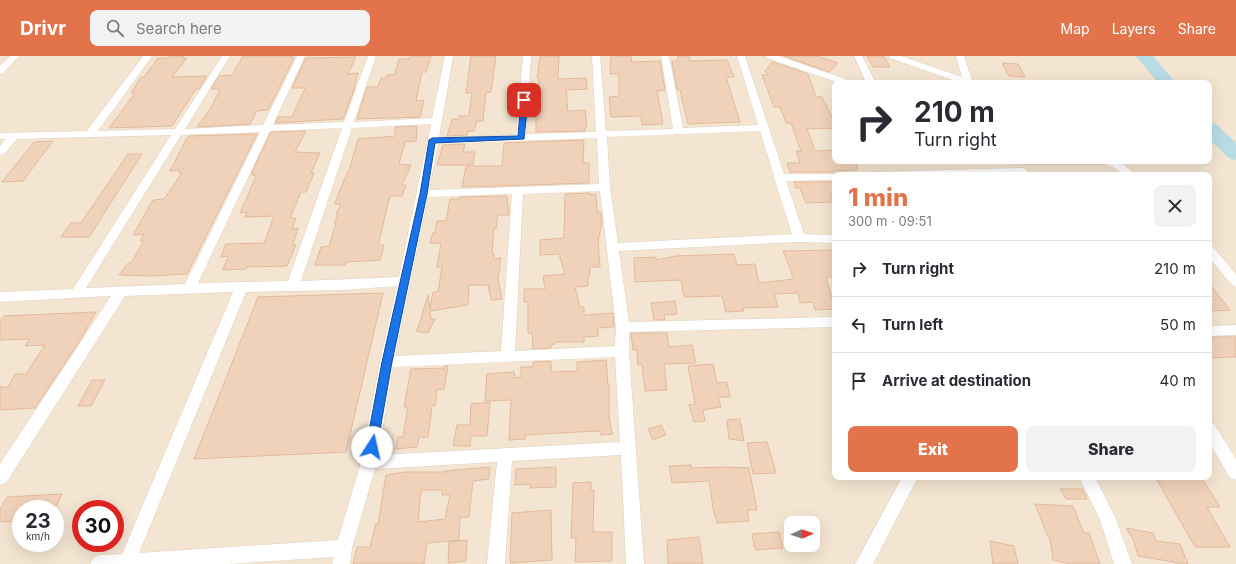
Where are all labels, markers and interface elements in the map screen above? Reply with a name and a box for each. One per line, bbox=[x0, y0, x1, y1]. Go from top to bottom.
search box bbox=[90, 10, 370, 46]
text: Drivr bbox=[20, 17, 66, 40]
icon: search bbox=[104, 17, 126, 39]
text: Search here bbox=[136, 19, 222, 38]
text: Map bbox=[1061, 20, 1090, 37]
text: Layers bbox=[1112, 20, 1156, 37]
text: Share bbox=[1178, 20, 1216, 37]
pin bbox=[507, 83, 541, 117]
icon: arrive bbox=[513, 89, 535, 111]
text: 210 m bbox=[914, 95, 995, 129]
icon: right bbox=[848, 96, 900, 148]
text: Turn right bbox=[914, 129, 997, 150]
text: 1 min bbox=[848, 183, 908, 212]
button: close bbox=[1154, 185, 1196, 227]
text: 300 m · 09:51 bbox=[848, 213, 932, 229]
icon: right bbox=[848, 258, 870, 280]
text: Turn right bbox=[882, 259, 954, 278]
text: 210 m bbox=[1154, 259, 1196, 278]
icon: left bbox=[848, 314, 870, 336]
text: Turn left bbox=[882, 315, 943, 334]
text: 50 m bbox=[1160, 315, 1196, 334]
icon: arrive bbox=[848, 370, 870, 392]
text: Arrive at destination bbox=[882, 371, 1031, 390]
text: 40 m bbox=[1159, 371, 1196, 390]
position arrow bbox=[351, 426, 393, 468]
button: Exit bbox=[848, 426, 1018, 472]
button: Share bbox=[1026, 426, 1196, 472]
speed limit sign: 30 bbox=[72, 500, 124, 552]
text: 23 bbox=[25, 509, 51, 533]
north arrow bbox=[784, 516, 820, 552]
map controls bbox=[784, 516, 820, 552]
text: km/h bbox=[26, 530, 50, 542]

